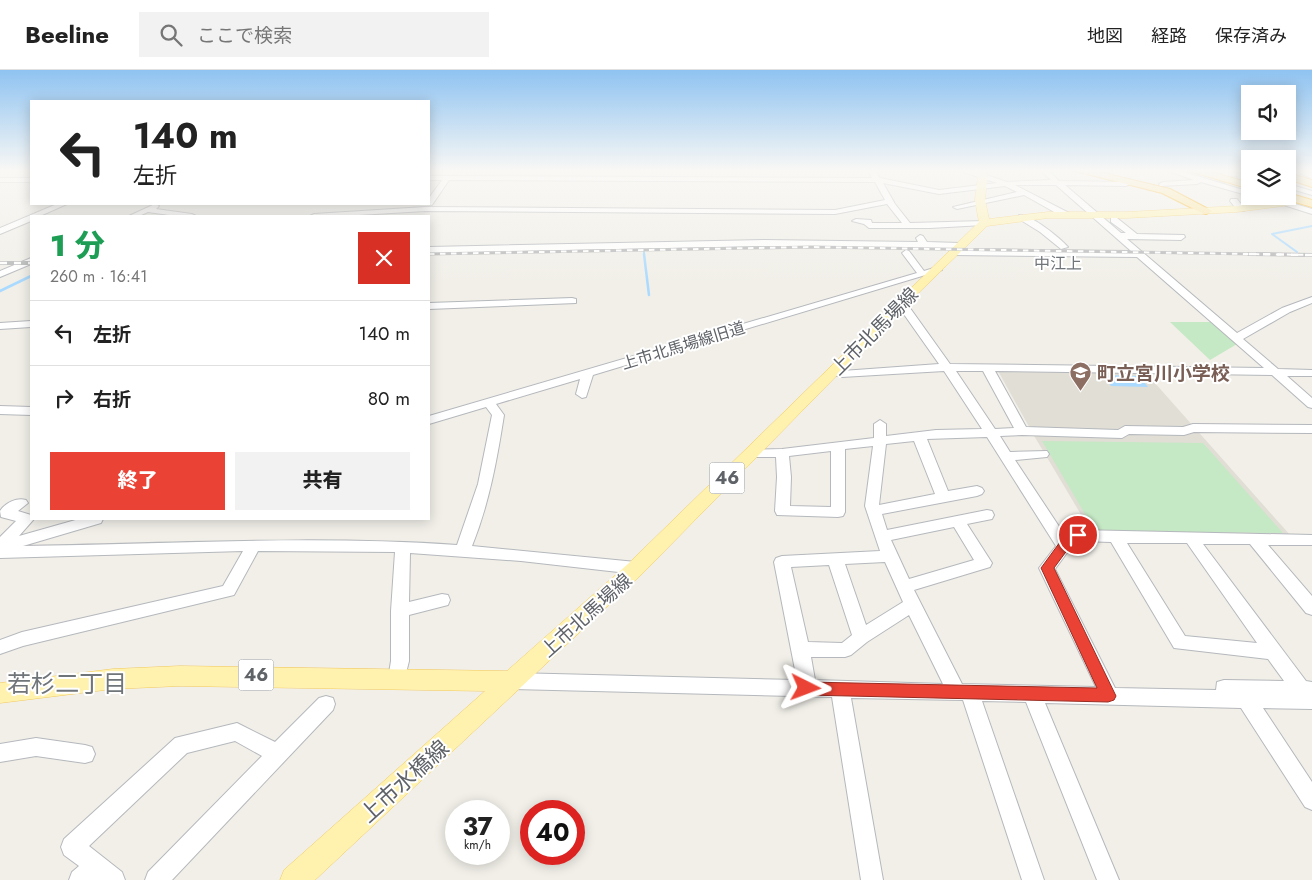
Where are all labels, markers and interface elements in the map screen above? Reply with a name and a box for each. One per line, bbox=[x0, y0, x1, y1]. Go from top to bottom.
search box bbox=[139, 12, 489, 57]
text: Beeline bbox=[25, 17, 109, 52]
icon: search bbox=[157, 21, 185, 49]
text: ここで検索 bbox=[197, 22, 292, 49]
text: 地図 bbox=[1087, 23, 1123, 49]
text: 経路 bbox=[1151, 23, 1187, 49]
text: 保存済み bbox=[1215, 23, 1287, 49]
map controls bbox=[1241, 85, 1296, 205]
button: sound bbox=[1241, 85, 1296, 140]
text: 140 m bbox=[133, 111, 238, 161]
icon: left bbox=[50, 120, 115, 185]
button: layers bbox=[1241, 150, 1296, 205]
text: 左折 bbox=[133, 159, 177, 191]
text: 1 分 bbox=[50, 224, 105, 267]
button: close bbox=[358, 232, 410, 284]
district label: 中江上 bbox=[1034, 252, 1082, 275]
text: 260 m · 16:41 bbox=[50, 265, 147, 288]
street label: 上市北馬場線 bbox=[824, 281, 924, 381]
street label: 上市北馬場線旧道 bbox=[619, 316, 748, 375]
icon: left bbox=[50, 319, 78, 347]
text: 140 m bbox=[358, 320, 410, 347]
text: 左折 bbox=[93, 321, 131, 348]
place label: 町立宮川小学校 bbox=[1097, 360, 1230, 387]
school or university icon: 町立宮川小学校 bbox=[1069, 361, 1093, 392]
icon: right bbox=[50, 384, 78, 412]
text: 80 m bbox=[368, 385, 410, 412]
text: 右折 bbox=[93, 386, 131, 413]
button: 終了 bbox=[50, 452, 225, 510]
button: 共有 bbox=[235, 452, 410, 510]
road number: 46 bbox=[710, 462, 744, 493]
pin bbox=[1057, 514, 1099, 556]
icon: arrive bbox=[1064, 521, 1092, 549]
street label: 上市北馬場線 bbox=[535, 567, 638, 664]
road number: 46 bbox=[238, 660, 274, 690]
position arrow bbox=[779, 661, 831, 713]
district label: 若杉二丁目 bbox=[7, 666, 127, 701]
street label: 上市水橋線 bbox=[352, 732, 456, 830]
speed limit sign: 40 bbox=[520, 800, 585, 865]
text: 37 bbox=[462, 808, 493, 844]
text: km/h bbox=[464, 836, 491, 854]

